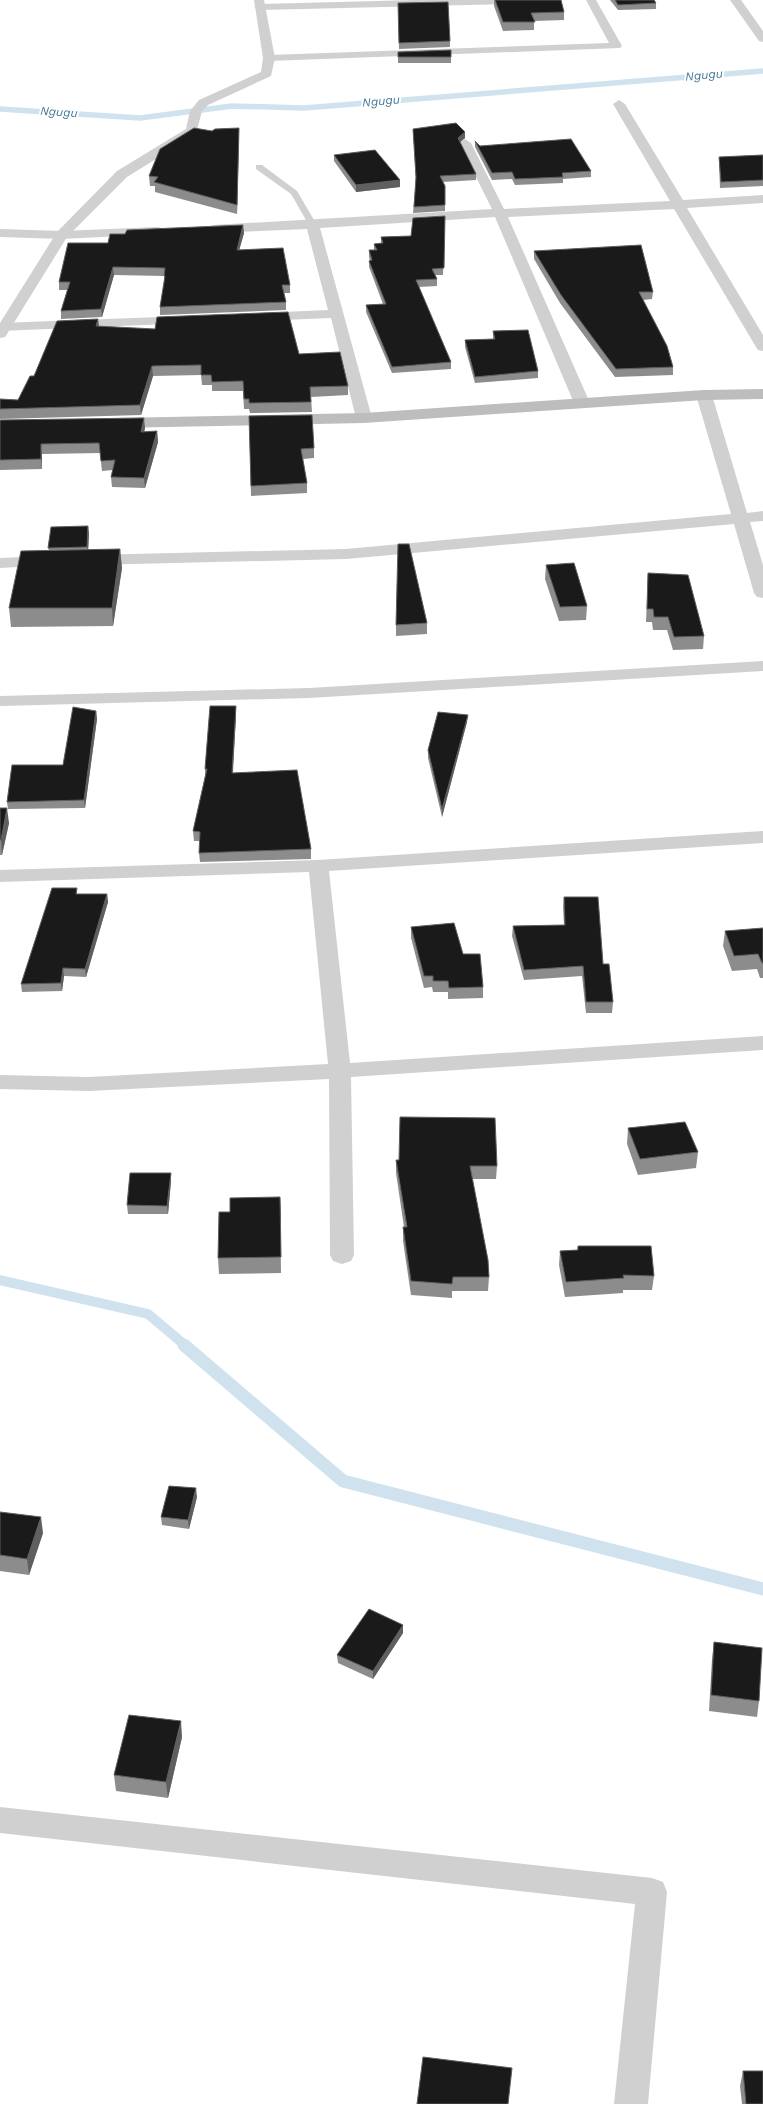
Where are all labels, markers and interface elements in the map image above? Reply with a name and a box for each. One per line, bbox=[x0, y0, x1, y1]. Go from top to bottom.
water label: Ngugu bbox=[685, 66, 723, 84]
water label: Ngugu bbox=[362, 92, 400, 110]
water label: Ngugu bbox=[40, 104, 78, 120]

